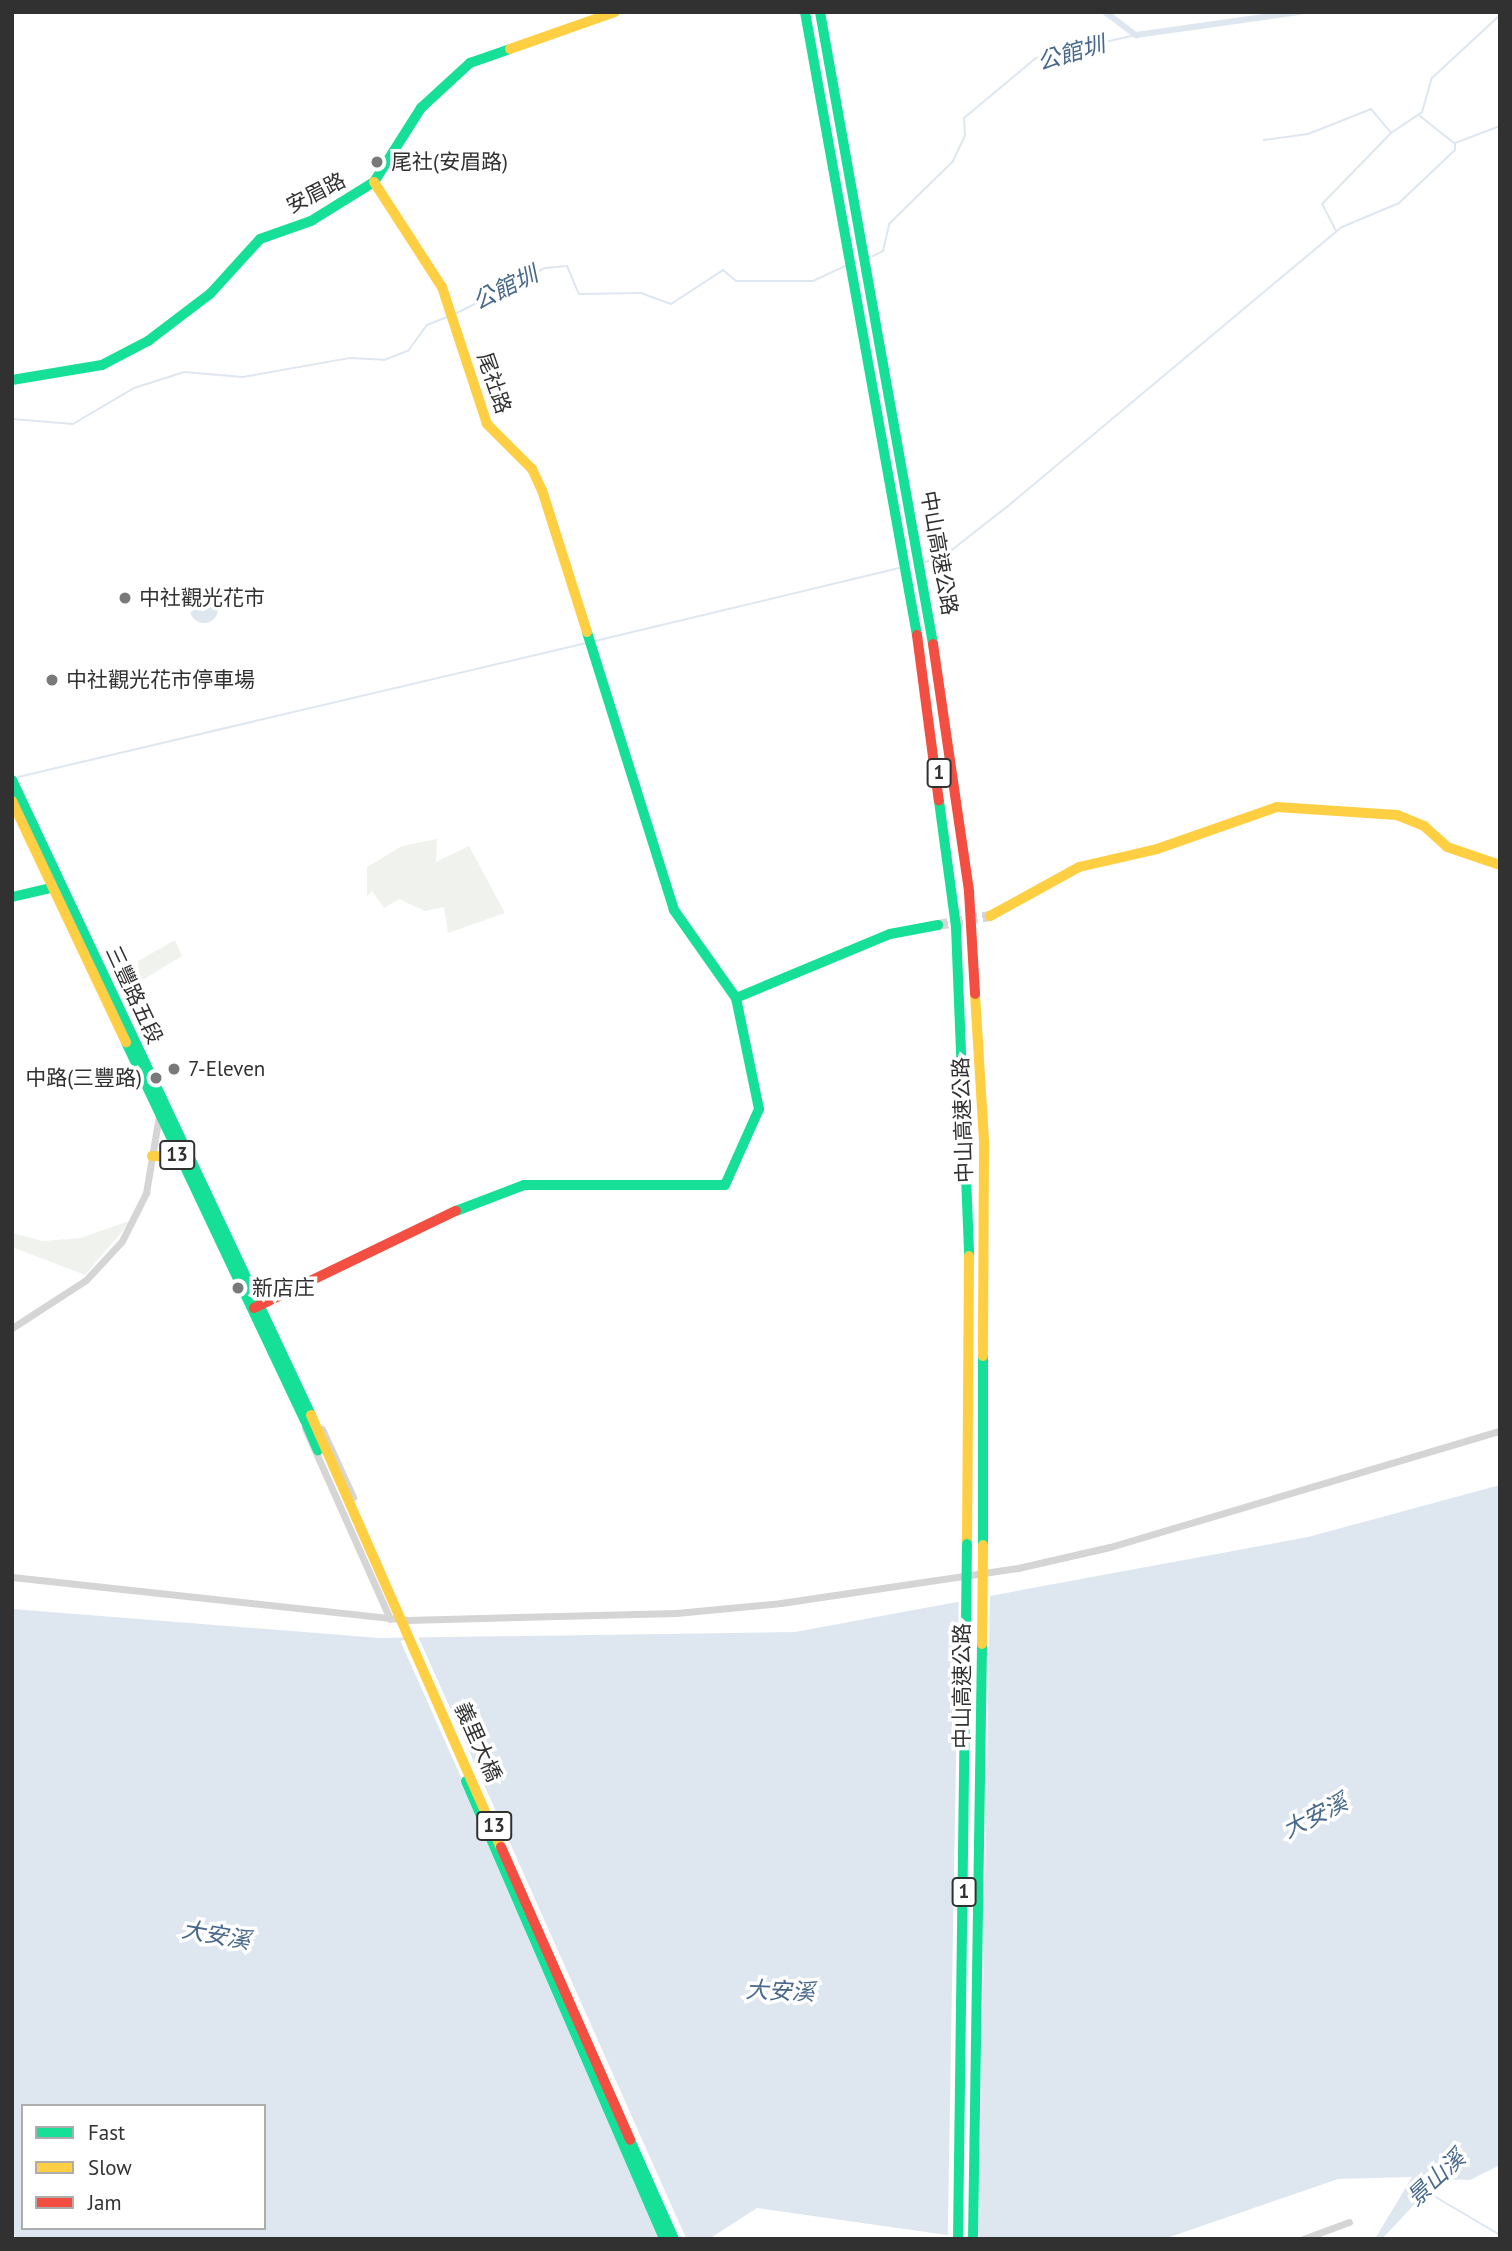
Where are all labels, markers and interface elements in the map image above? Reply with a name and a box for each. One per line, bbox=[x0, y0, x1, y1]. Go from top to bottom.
water label: 公館圳 bbox=[1034, 30, 1108, 76]
place label: 尾社(安眉路) bbox=[391, 149, 508, 175]
marker: 尾社(安眉路) bbox=[369, 154, 385, 170]
street label: 安眉路 bbox=[282, 167, 350, 219]
water label: 公館圳 bbox=[468, 260, 542, 316]
street label: 尾社路 bbox=[472, 349, 516, 417]
street label: 中山高速公路 bbox=[916, 489, 962, 617]
place label: 中社觀光花市 bbox=[139, 585, 265, 611]
marker: 中社觀光花市 bbox=[117, 590, 133, 606]
place label: 中社觀光花市停車場 bbox=[66, 667, 255, 693]
marker: 中社觀光花市停車場 bbox=[44, 672, 60, 688]
road number: 1 bbox=[925, 758, 953, 788]
street label: 三豐路五段 bbox=[100, 942, 168, 1048]
place label: 7-Eleven bbox=[188, 1056, 265, 1082]
street label: 中山高速公路 bbox=[948, 1057, 978, 1183]
marker: 7-Eleven bbox=[166, 1061, 182, 1077]
place label: 中路(三豐路) bbox=[25, 1065, 142, 1091]
marker: 中路(三豐路) bbox=[148, 1070, 164, 1086]
road number: 13 bbox=[158, 1140, 196, 1170]
place label: 新店庄 bbox=[252, 1275, 315, 1301]
marker: 新店庄 bbox=[230, 1280, 246, 1296]
street label: 中山高速公路 bbox=[949, 1623, 975, 1749]
street label: 義里大橋 bbox=[449, 1699, 507, 1785]
water label: 大安溪 bbox=[1278, 1788, 1352, 1844]
road number: 13 bbox=[475, 1810, 513, 1842]
road number: 1 bbox=[950, 1876, 978, 1908]
water label: 大安溪 bbox=[180, 1915, 252, 1955]
water label: 大安溪 bbox=[745, 1976, 815, 2006]
legend bbox=[21, 2104, 266, 2230]
text: Fast bbox=[88, 2119, 125, 2146]
water label: 景山溪 bbox=[1401, 2144, 1471, 2212]
text: Slow bbox=[88, 2154, 132, 2181]
text: Jam bbox=[88, 2189, 122, 2216]

